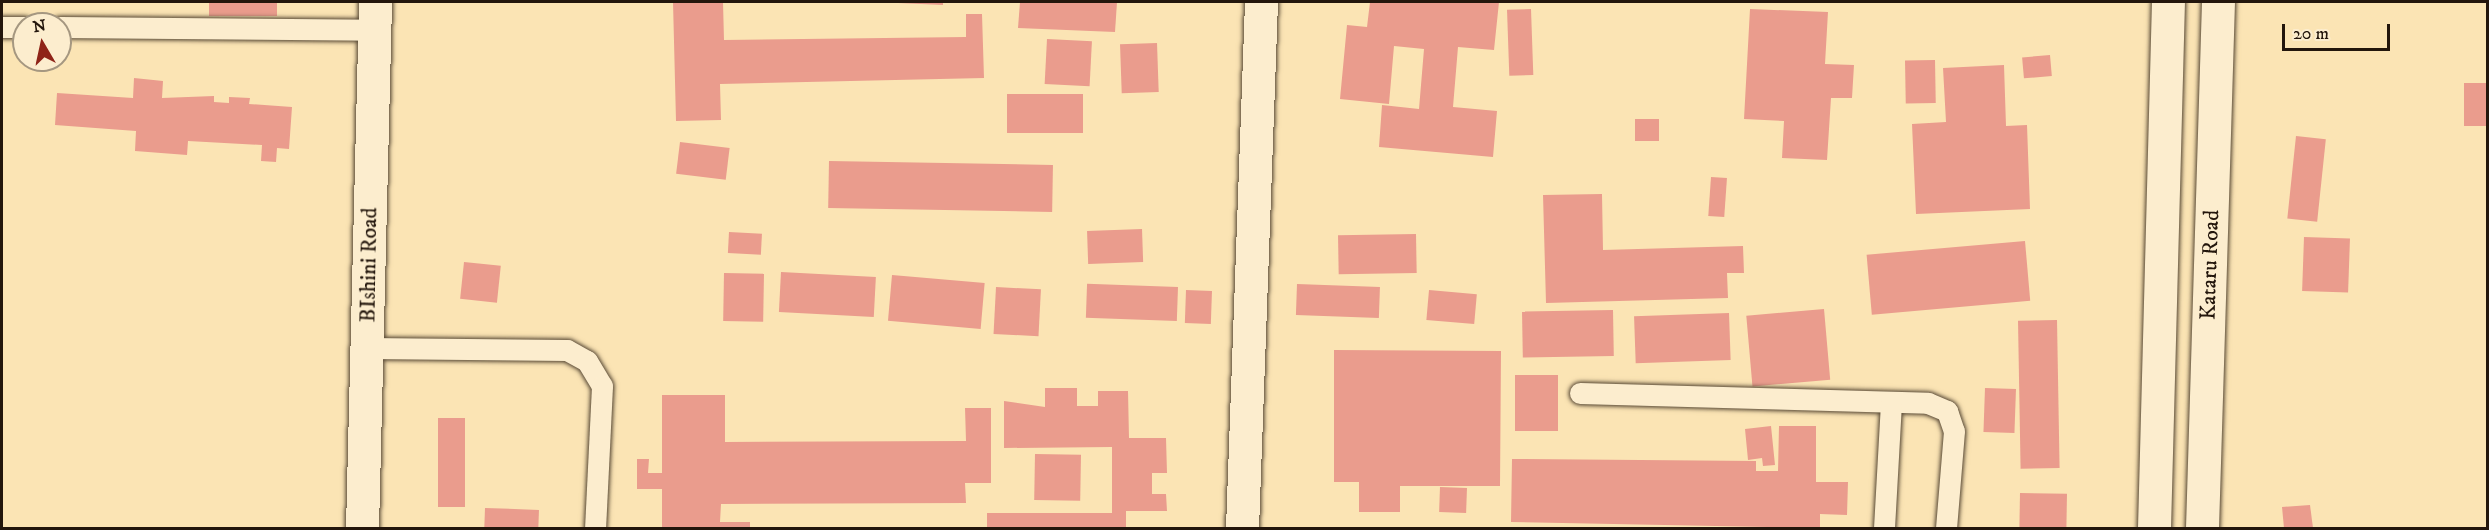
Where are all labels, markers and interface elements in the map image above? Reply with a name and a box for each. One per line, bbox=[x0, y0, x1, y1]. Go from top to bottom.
north arrow bbox=[12, 12, 72, 72]
scale bar bbox=[2285, 12, 2393, 50]
text: N bbox=[31, 15, 48, 37]
text: 20 m bbox=[2293, 23, 2329, 45]
street label: BIshini Road bbox=[355, 207, 383, 323]
street label: Kataru Road bbox=[2195, 209, 2225, 321]

